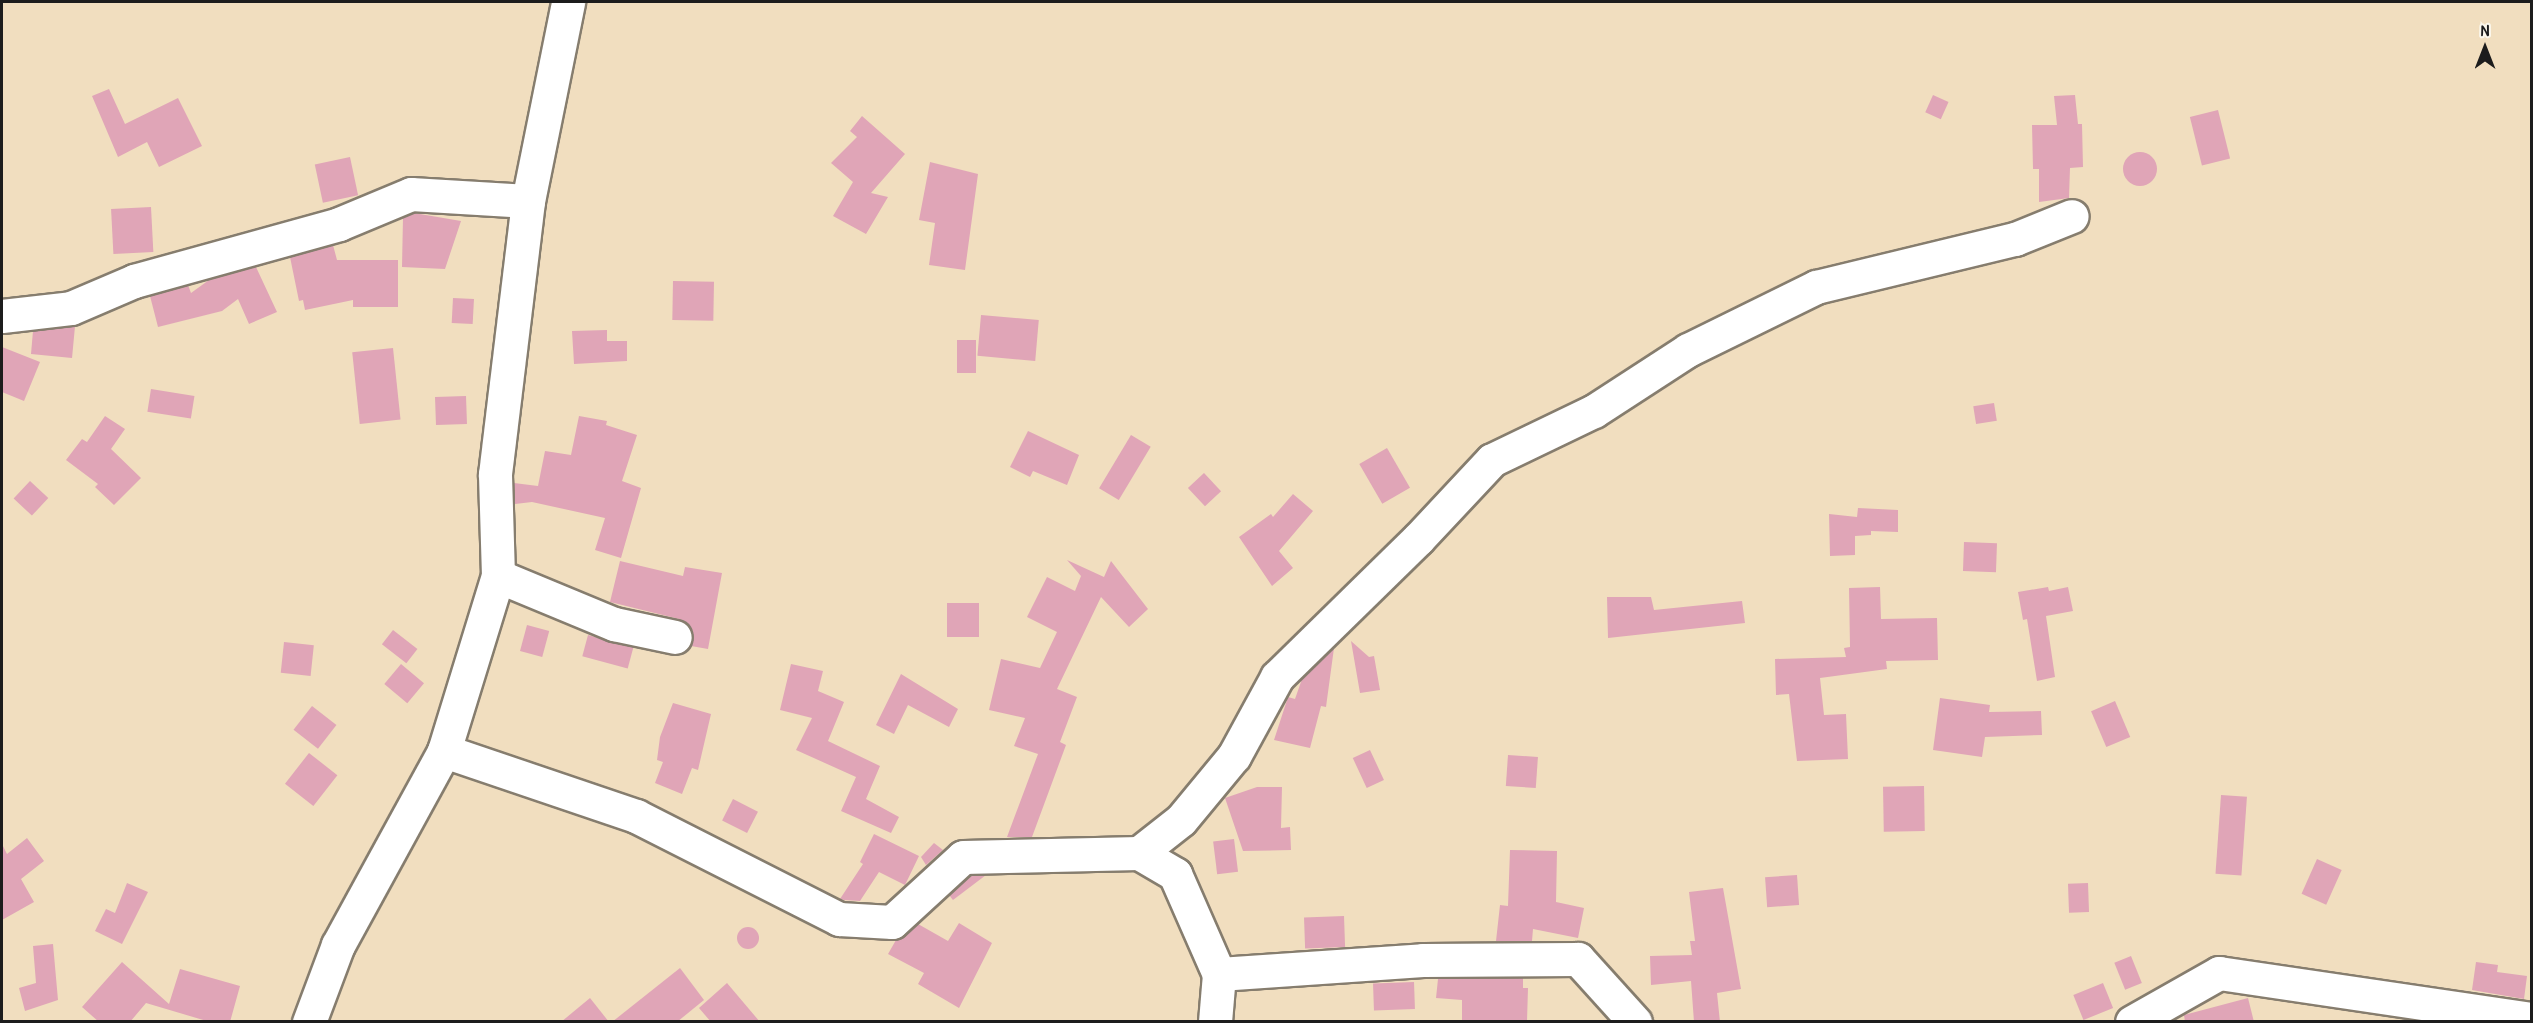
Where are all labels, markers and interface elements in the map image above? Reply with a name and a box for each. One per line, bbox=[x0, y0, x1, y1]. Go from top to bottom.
north arrow bbox=[2455, 18, 2515, 78]
text: N bbox=[2481, 19, 2489, 41]

